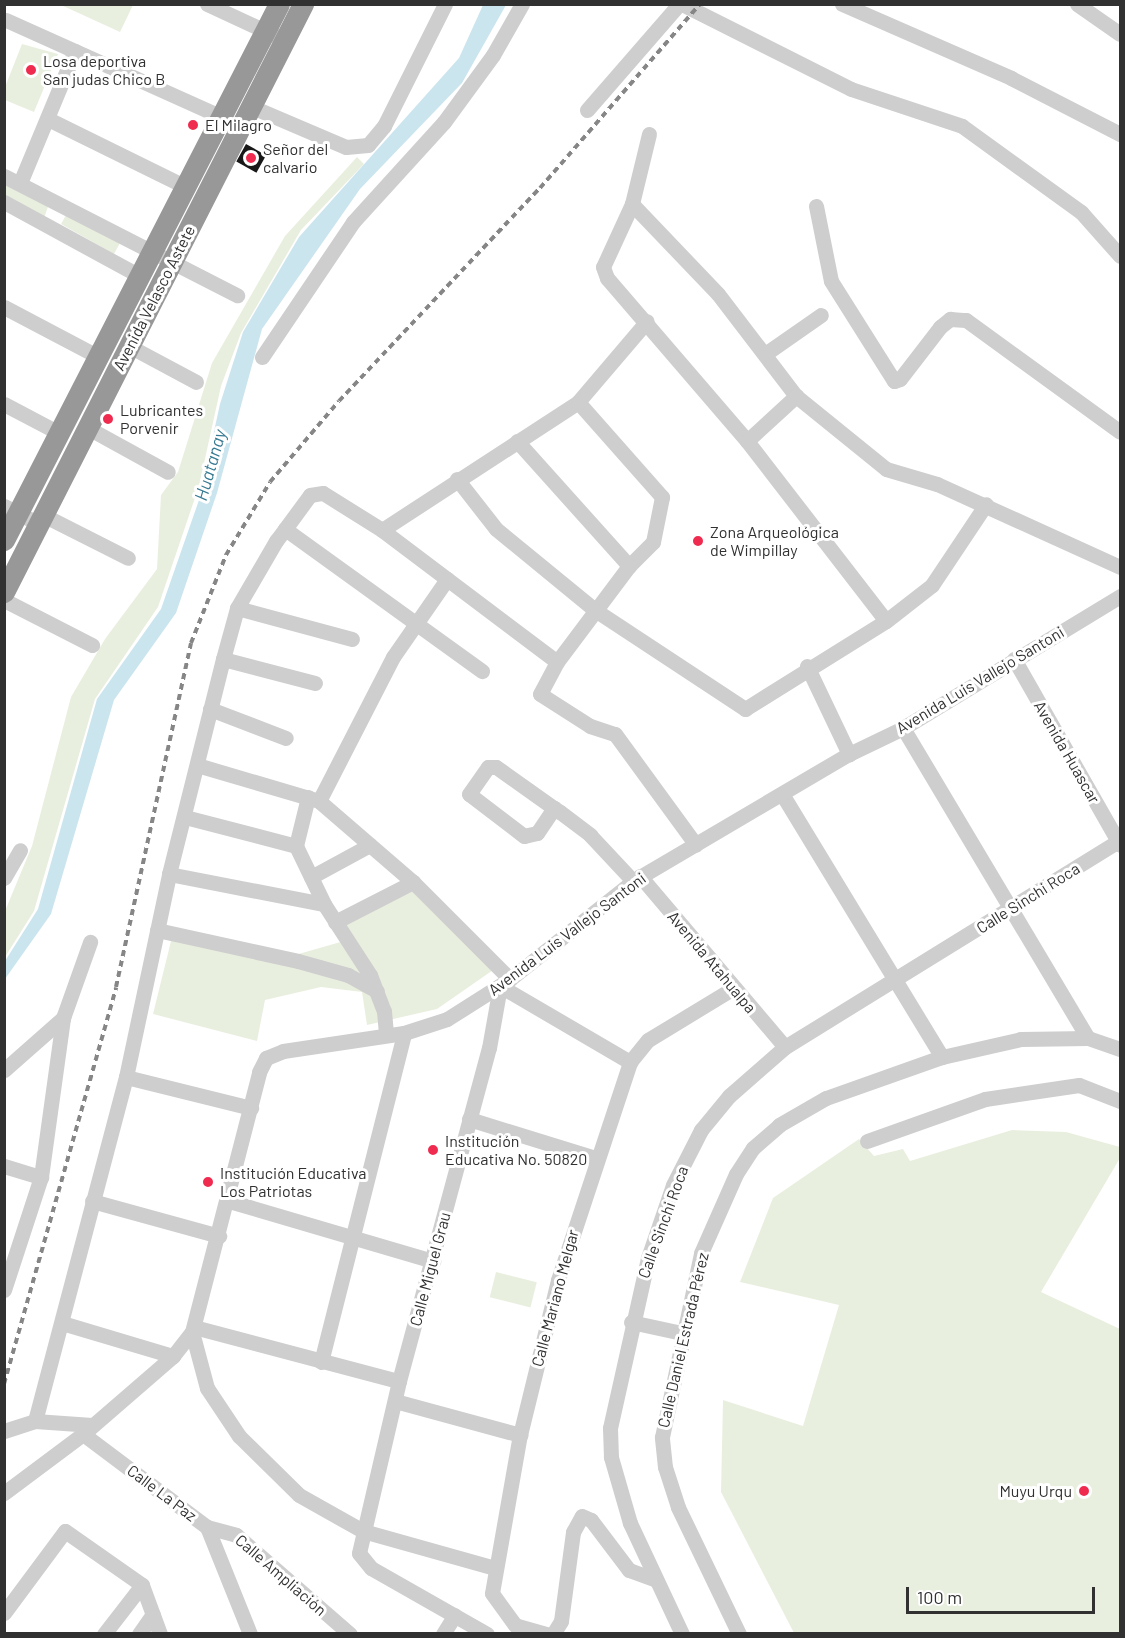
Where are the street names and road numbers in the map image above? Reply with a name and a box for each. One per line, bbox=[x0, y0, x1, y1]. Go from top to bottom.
street label: Avenida Velasco Astete bbox=[109, 222, 199, 374]
street label: Avenida Luis Vallejo Santoni bbox=[893, 622, 1067, 738]
street label: Avenida Huascar bbox=[1030, 697, 1104, 807]
street label: Calle Sinchi Roca bbox=[973, 859, 1083, 937]
street label: Avenida Luis Vallejo Santoni bbox=[484, 868, 650, 1000]
street label: Avenida Atahualpa bbox=[664, 907, 760, 1017]
street label: Calle Sinchi Roca bbox=[634, 1163, 692, 1281]
street label: Calle Miguel Grau bbox=[406, 1210, 454, 1328]
street label: Calle Mariano Melgar bbox=[527, 1227, 583, 1369]
street label: Calle Daniel Estrada Pérez bbox=[653, 1250, 713, 1430]
street label: Calle La Paz bbox=[123, 1461, 201, 1525]
street label: Calle Ampliación bbox=[232, 1530, 330, 1620]

